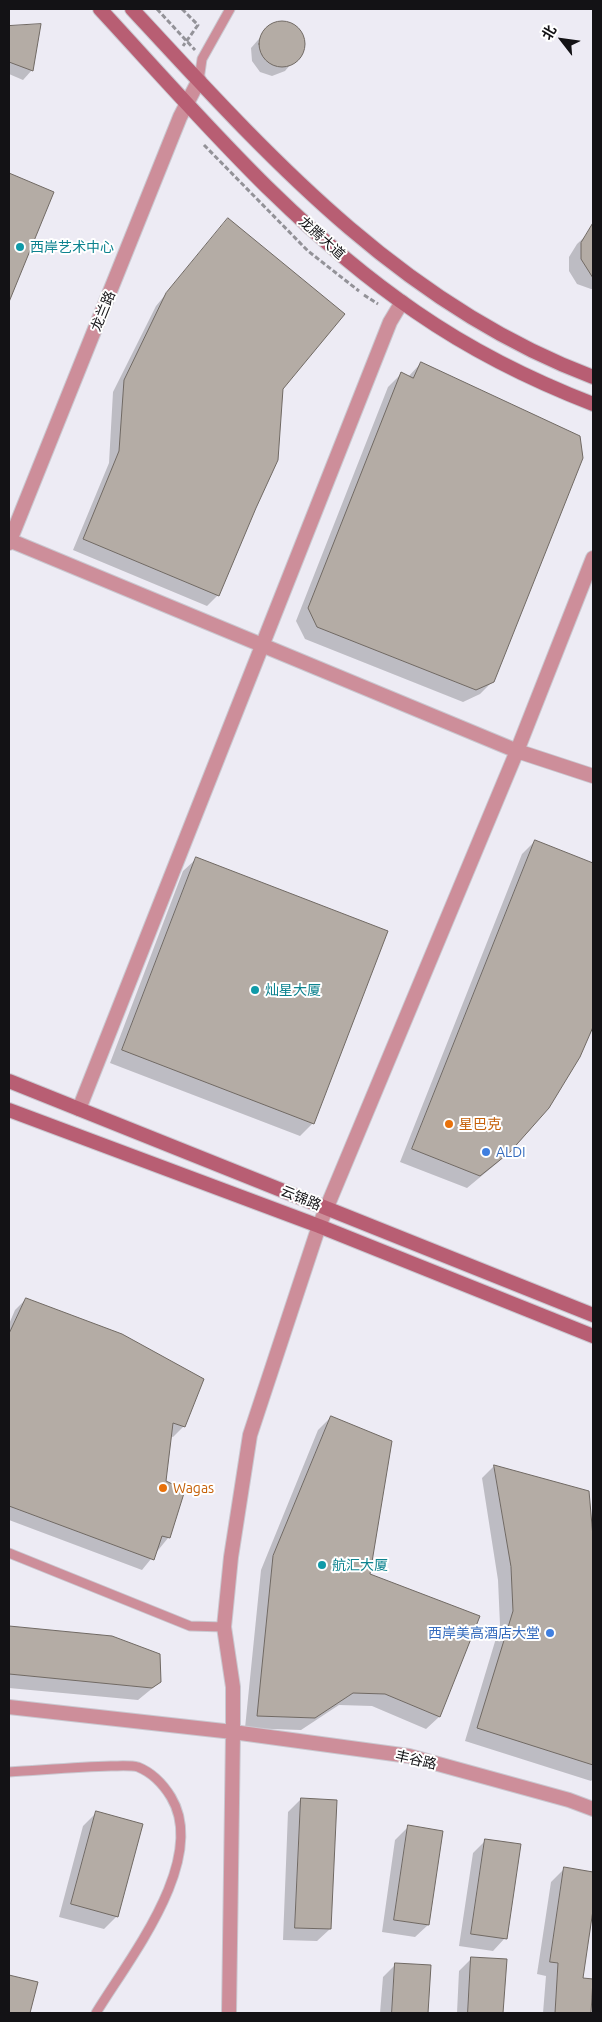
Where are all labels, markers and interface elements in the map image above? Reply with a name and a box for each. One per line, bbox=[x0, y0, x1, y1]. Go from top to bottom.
north arrow bbox=[537, 15, 587, 65]
text: 北 bbox=[539, 22, 559, 43]
street label: 龙腾大道 bbox=[296, 213, 348, 263]
place label: 西岸艺术中心 bbox=[30, 239, 114, 255]
marker: 西岸艺术中心 bbox=[14, 241, 26, 253]
street label: 龙兰路 bbox=[87, 288, 119, 334]
place label: 灿星大厦 bbox=[265, 982, 321, 998]
marker: 灿星大厦 bbox=[249, 984, 261, 996]
place label: 星巴克 bbox=[459, 1116, 501, 1132]
marker: 星巴克 bbox=[443, 1118, 455, 1130]
place label: ALDI bbox=[496, 1144, 526, 1160]
marker: ALDI bbox=[480, 1146, 492, 1158]
street label: 云锦路 bbox=[278, 1182, 324, 1214]
place label: Wagas bbox=[173, 1480, 214, 1496]
marker: Wagas bbox=[157, 1482, 169, 1494]
place label: 航汇大厦 bbox=[332, 1557, 388, 1573]
marker: 航汇大厦 bbox=[316, 1559, 328, 1571]
place label: 西岸美高酒店大堂 bbox=[428, 1625, 540, 1641]
marker: 西岸美高酒店大堂 bbox=[544, 1627, 556, 1639]
street label: 丰谷路 bbox=[394, 1747, 438, 1773]

